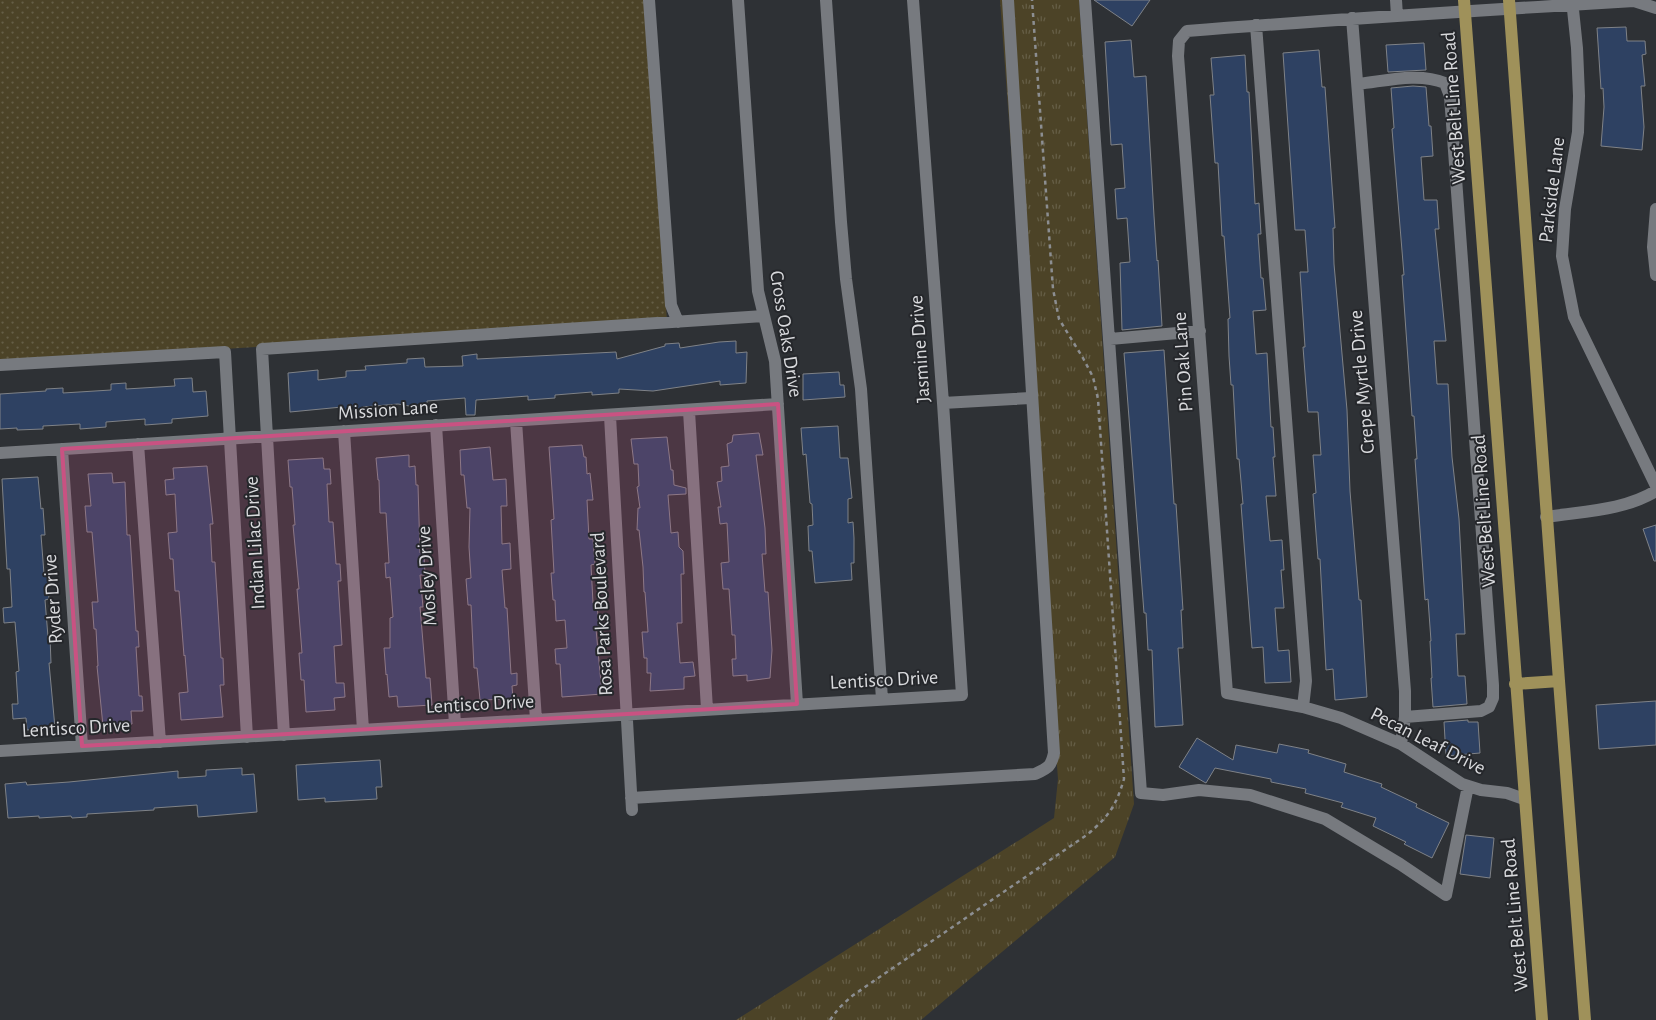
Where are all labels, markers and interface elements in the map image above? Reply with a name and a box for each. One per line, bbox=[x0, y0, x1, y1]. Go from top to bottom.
street label: West Belt Line Road bbox=[1439, 31, 1469, 185]
street label: Parkside Lane bbox=[1536, 136, 1568, 244]
street label: Cross Oaks Drive bbox=[766, 269, 806, 399]
street label: Jasmine Drive bbox=[906, 295, 934, 403]
street label: Crepe Myrtle Drive bbox=[1346, 309, 1378, 455]
street label: Pin Oak Lane bbox=[1170, 311, 1196, 413]
street label: Mission Lane bbox=[337, 397, 439, 423]
street label: West Belt Line Road bbox=[1469, 434, 1499, 588]
street label: Indian Lilac Drive bbox=[242, 476, 268, 610]
street label: Mosley Drive bbox=[414, 525, 440, 627]
street label: Rosa Parks Boulevard bbox=[588, 532, 616, 696]
street label: Ryder Drive bbox=[40, 553, 66, 645]
street label: Lentisco Drive bbox=[829, 667, 939, 693]
street label: Lentisco Drive bbox=[425, 691, 535, 717]
street label: Pecan Leaf Drive bbox=[1367, 703, 1489, 779]
street label: Lentisco Drive bbox=[21, 715, 131, 741]
street label: West Belt Line Road bbox=[1498, 838, 1532, 992]

